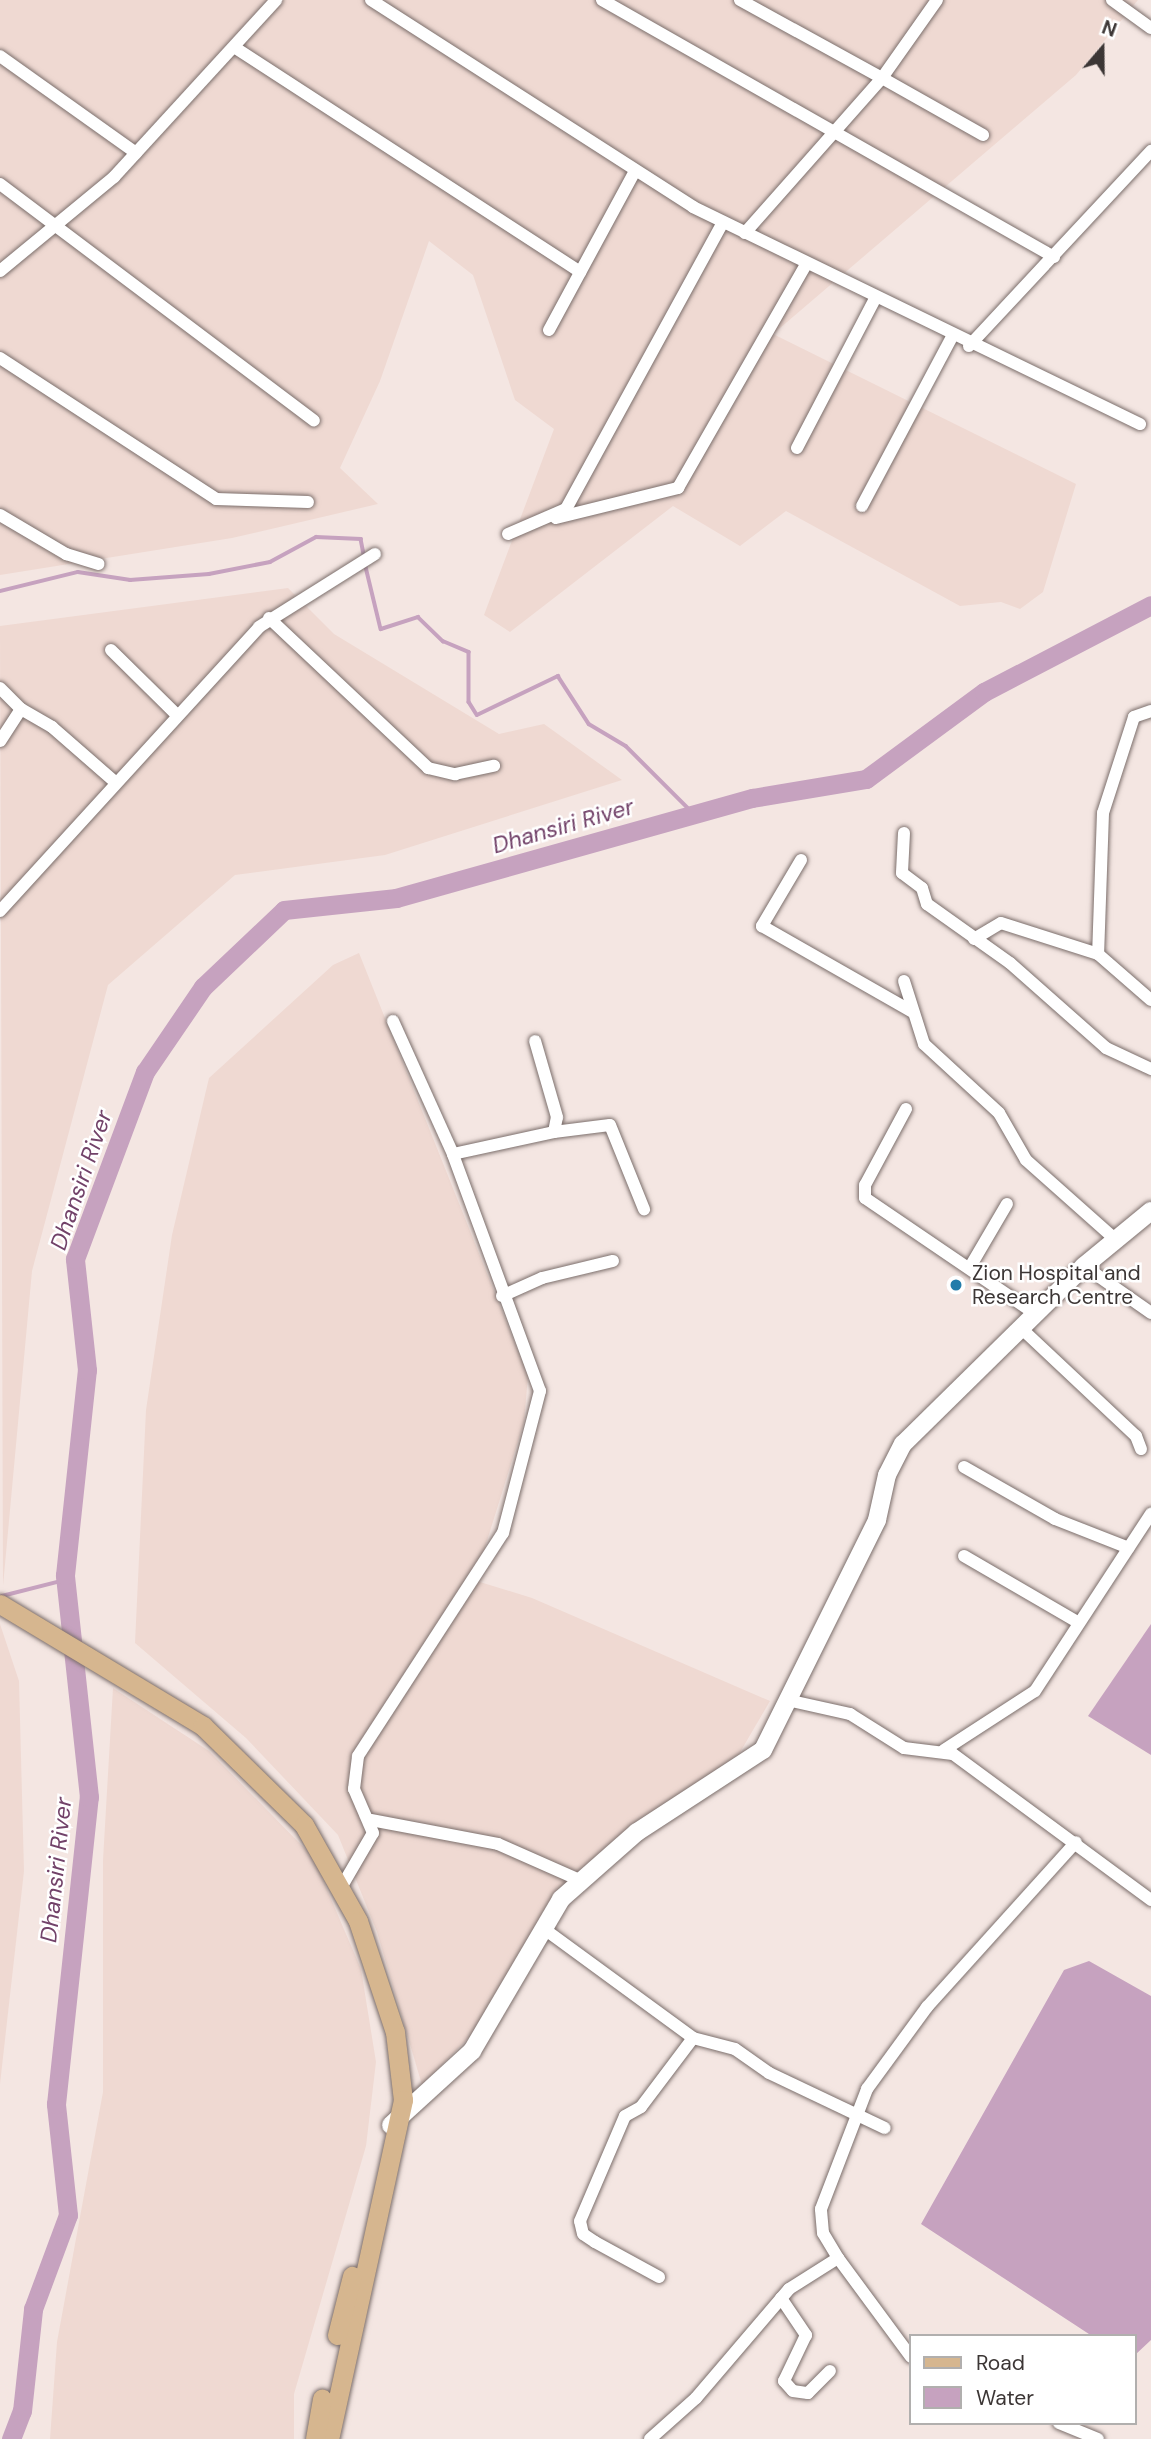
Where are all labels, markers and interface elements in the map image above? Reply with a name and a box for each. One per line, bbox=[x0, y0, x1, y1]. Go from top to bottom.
north arrow bbox=[1067, 14, 1137, 84]
text: N bbox=[1099, 15, 1120, 43]
water label: Dhansiri River bbox=[489, 793, 637, 859]
water label: Dhansiri River bbox=[44, 1107, 118, 1253]
place label: Zion Hospital and Research Centre bbox=[972, 1260, 1141, 1310]
marker: Zion Hospital and Research Centre bbox=[946, 1275, 966, 1295]
water label: Dhansiri River bbox=[35, 1796, 77, 1944]
legend bbox=[909, 2334, 1137, 2425]
text: Road bbox=[976, 2349, 1025, 2377]
text: Water bbox=[976, 2384, 1034, 2412]

